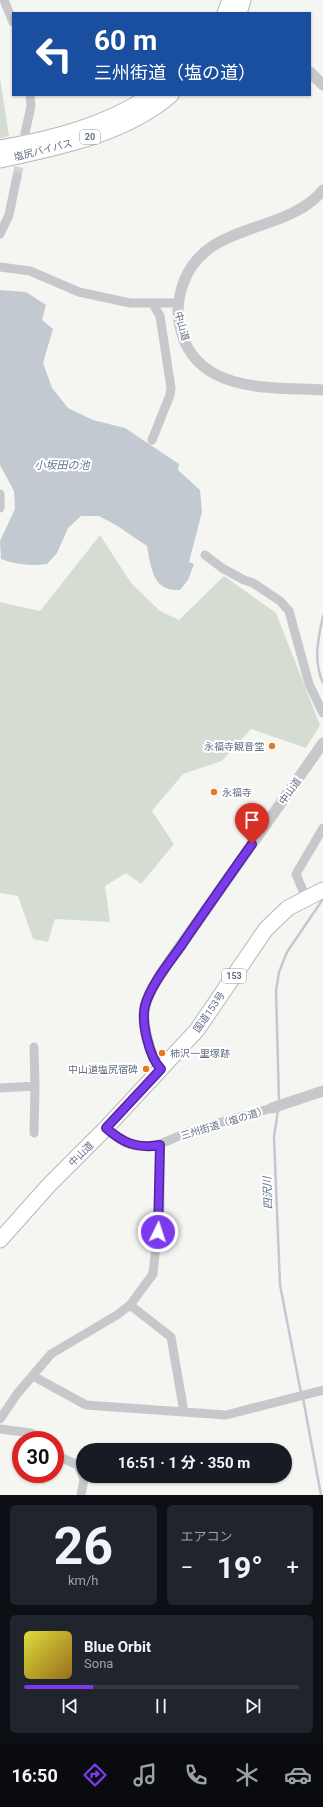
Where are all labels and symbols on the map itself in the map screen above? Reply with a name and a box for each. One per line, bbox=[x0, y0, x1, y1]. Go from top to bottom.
road number: 20 bbox=[80, 130, 100, 144]
street label: 塩尻バイパス bbox=[13, 137, 73, 163]
street label: 中山道 bbox=[173, 310, 191, 342]
water label: 小坂田の池 bbox=[35, 459, 90, 472]
place label: 永福寺観音堂 bbox=[204, 741, 264, 752]
marker: 永福寺観音堂 bbox=[267, 741, 277, 751]
street label: 中山道 bbox=[277, 776, 303, 806]
marker: 永福寺 bbox=[209, 787, 219, 797]
place label: 永福寺 bbox=[222, 787, 252, 798]
pin bbox=[235, 803, 269, 844]
road number: 153 bbox=[222, 969, 246, 983]
street label: 国道153号 bbox=[191, 990, 227, 1034]
marker: 柿沢一里塚跡 bbox=[157, 1048, 167, 1058]
place label: 柿沢一里塚跡 bbox=[170, 1048, 230, 1059]
place label: 中山道塩尻宿碑 bbox=[68, 1064, 138, 1075]
marker: 中山道塩尻宿碑 bbox=[141, 1064, 151, 1074]
street label: 三州街道（塩の道） bbox=[179, 1105, 269, 1141]
street label: 中山道 bbox=[67, 1140, 95, 1168]
water label: 四沢川 bbox=[261, 1175, 275, 1210]
position arrow bbox=[137, 1211, 179, 1253]
speed limit sign: 30 bbox=[12, 1431, 64, 1483]

